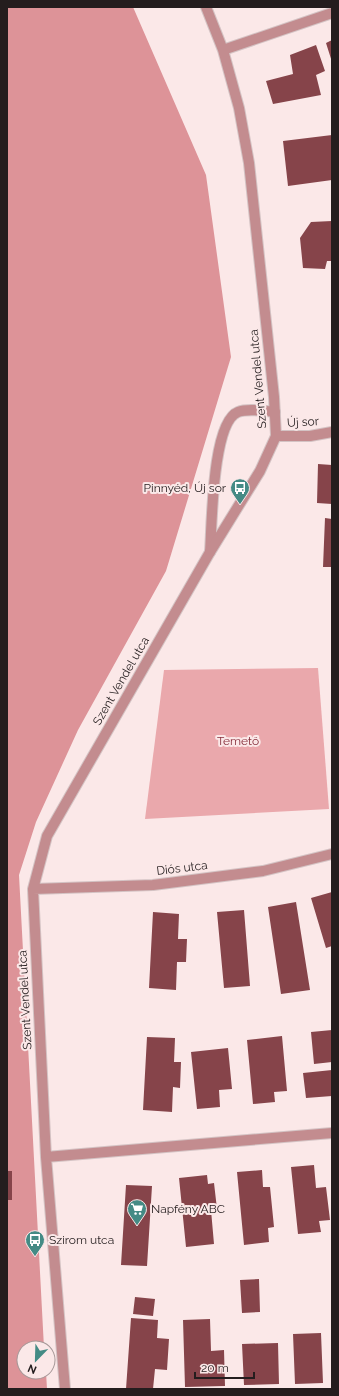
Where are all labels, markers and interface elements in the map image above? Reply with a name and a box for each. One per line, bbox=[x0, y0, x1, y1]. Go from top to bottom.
street label: Szent Vendel utca bbox=[247, 329, 269, 429]
street label: Új sor bbox=[287, 414, 320, 430]
bus stop icon: Pinnyéd, Új sor bbox=[229, 477, 251, 505]
place label: Pinnyéd, Új sor bbox=[144, 481, 227, 495]
street label: Szent Vendel utca bbox=[90, 634, 152, 728]
park label: Temető bbox=[217, 734, 259, 748]
street label: Diós utca bbox=[156, 858, 208, 878]
street label: Szent Vendel utca bbox=[15, 950, 35, 1050]
supermarket icon: Napfény ABC bbox=[126, 1198, 148, 1226]
place label: Napfény ABC bbox=[151, 1202, 225, 1216]
bus stop icon: Szirom utca bbox=[24, 1229, 46, 1257]
place label: Szirom utca bbox=[49, 1233, 114, 1247]
north arrow bbox=[16, 1340, 56, 1380]
scale bar bbox=[195, 1354, 254, 1380]
text: N bbox=[26, 1361, 39, 1376]
text: 20 m bbox=[201, 1361, 229, 1375]

